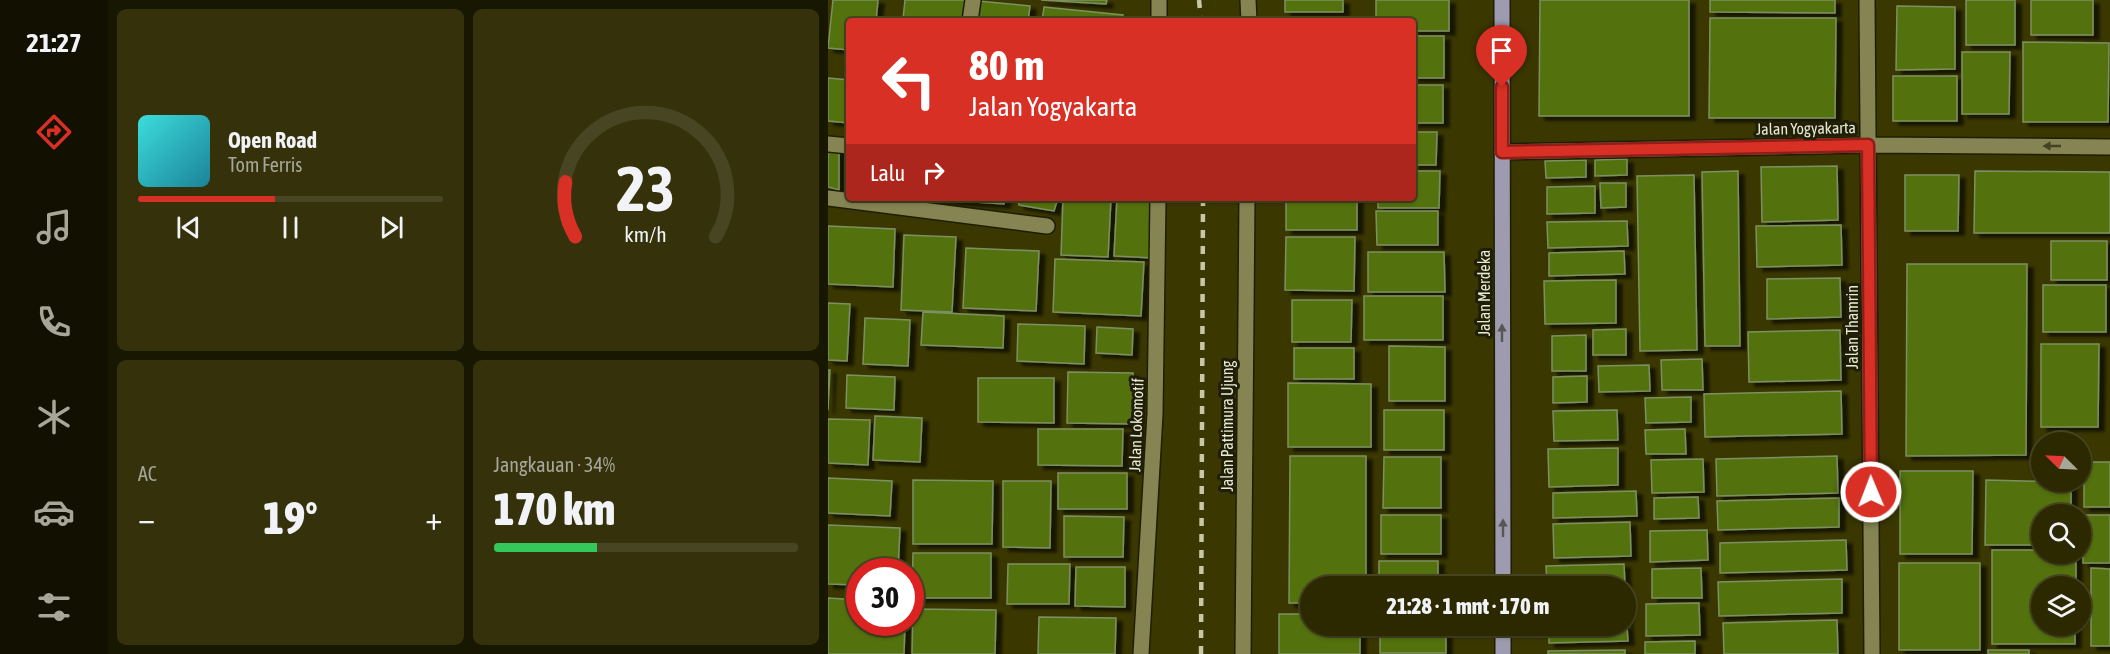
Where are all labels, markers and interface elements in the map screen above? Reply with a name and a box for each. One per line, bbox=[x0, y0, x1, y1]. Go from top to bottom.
pin bbox=[1476, 25, 1527, 87]
text: 21:27 bbox=[26, 27, 82, 58]
icon: arrive bbox=[1485, 34, 1518, 67]
text: 80 m bbox=[969, 41, 1044, 89]
icon: left bbox=[870, 42, 948, 120]
text: Jalan Yogyakarta bbox=[969, 91, 1137, 122]
icon: directions bbox=[33, 111, 75, 153]
street label: Jalan Yogyakarta bbox=[1756, 118, 1856, 139]
text: Open Road bbox=[228, 127, 317, 153]
one-way arrow bbox=[2042, 141, 2061, 151]
text: Tom Ferris bbox=[228, 153, 302, 176]
text: 23 bbox=[616, 153, 675, 224]
icon: right bbox=[917, 156, 950, 189]
text: Lalu bbox=[870, 160, 905, 186]
icon: music bbox=[33, 206, 75, 248]
icon: previous bbox=[172, 211, 205, 244]
icon: pause bbox=[274, 211, 307, 244]
icon: next bbox=[375, 211, 408, 244]
text: km/h bbox=[624, 222, 667, 247]
street label: Jalan Merdeka bbox=[1475, 250, 1493, 336]
street label: Jalan Thamrin bbox=[1843, 285, 1861, 369]
icon: phone bbox=[33, 301, 75, 343]
one-way arrow bbox=[1498, 324, 1507, 343]
street label: Jalan Pattimura Ujung bbox=[1218, 360, 1237, 491]
street label: Jalan Lokomotif bbox=[1125, 377, 1147, 472]
icon: climate bbox=[33, 396, 75, 438]
north arrow bbox=[2031, 432, 2091, 492]
map controls bbox=[2031, 432, 2091, 636]
text: Jangkauan · 34% bbox=[494, 453, 615, 476]
position arrow bbox=[1839, 460, 1903, 524]
text: AC bbox=[138, 462, 157, 485]
text: 170 km bbox=[494, 483, 615, 535]
icon: car bbox=[33, 491, 75, 533]
text: 19° bbox=[263, 492, 318, 544]
text: − bbox=[138, 499, 155, 537]
text: + bbox=[425, 499, 442, 537]
button: search bbox=[2031, 504, 2091, 564]
one-way arrow bbox=[1498, 519, 1508, 538]
speed limit sign: 30 bbox=[846, 558, 924, 636]
button: layers bbox=[2031, 576, 2091, 636]
icon: filters bbox=[33, 586, 75, 628]
text: 21:28 · 1 mnt · 170 m bbox=[1387, 593, 1549, 619]

